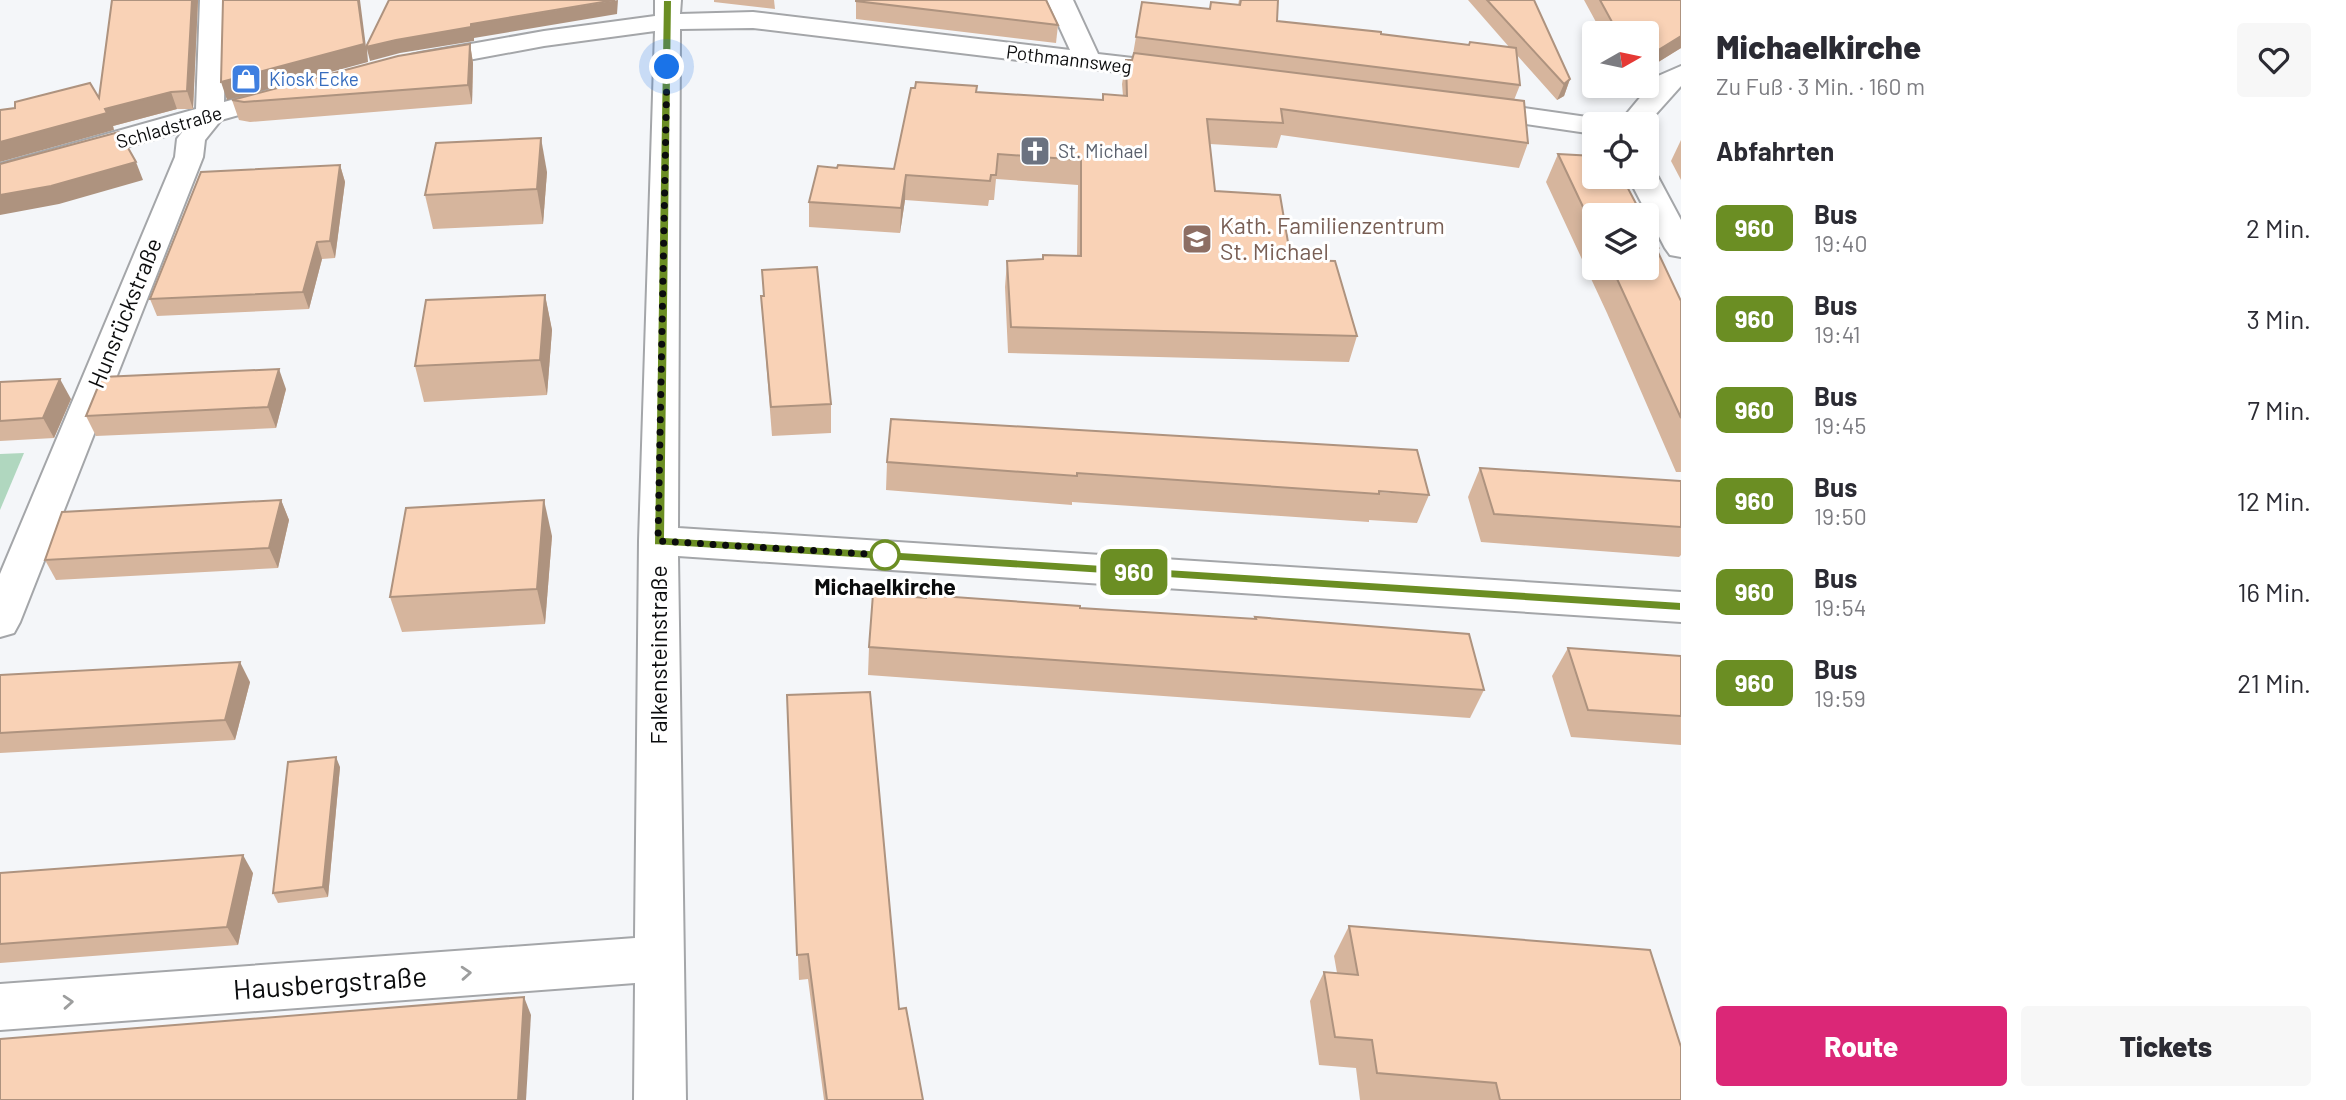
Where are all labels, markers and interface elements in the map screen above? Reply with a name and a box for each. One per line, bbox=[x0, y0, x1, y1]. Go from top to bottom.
north arrow bbox=[1582, 21, 1659, 98]
map controls bbox=[1582, 21, 1659, 280]
button: heart bbox=[2237, 23, 2311, 97]
text: Michaelkirche bbox=[1716, 26, 1921, 66]
street label: Pothmannsweg bbox=[1005, 39, 1133, 78]
your location bbox=[649, 49, 684, 84]
shop icon: Kiosk Ecke bbox=[229, 62, 263, 96]
place label: Kiosk Ecke bbox=[269, 67, 359, 90]
text: Zu Fuß · 3 Min. · 160 m bbox=[1716, 72, 1925, 100]
street label: Schladstraße bbox=[113, 100, 224, 153]
button: locate bbox=[1582, 112, 1659, 189]
church icon: St. Michael bbox=[1018, 134, 1052, 168]
text: Abfahrten bbox=[1716, 135, 1834, 166]
place label: St. Michael bbox=[1058, 139, 1148, 162]
text: Bus bbox=[1814, 198, 1857, 229]
button: layers bbox=[1582, 203, 1659, 280]
place label: Kath. Familienzentrum St. Michael bbox=[1220, 211, 1445, 265]
text: 2 Min. bbox=[2246, 212, 2311, 243]
text: 960 bbox=[1735, 213, 1774, 242]
school or university icon: Kath. Familienzentrum St. Michael bbox=[1180, 222, 1214, 256]
text: 19:40 bbox=[1814, 229, 1868, 257]
street label: Hunsrückstraße bbox=[81, 233, 167, 392]
text: Bus bbox=[1814, 289, 1857, 320]
text: 3 Min. bbox=[2246, 303, 2311, 334]
text: 960 bbox=[1735, 304, 1774, 333]
text: 19:41 bbox=[1814, 320, 1860, 348]
text: Bus bbox=[1814, 380, 1857, 411]
text: 7 Min. bbox=[2248, 394, 2311, 425]
text: 960 bbox=[1735, 395, 1774, 424]
text: 19:45 bbox=[1814, 411, 1866, 439]
text: Bus bbox=[1814, 471, 1857, 502]
text: 12 Min. bbox=[2237, 485, 2311, 516]
text: 960 bbox=[1735, 486, 1774, 515]
text: 19:50 bbox=[1814, 502, 1867, 530]
marker: Michaelkirche bbox=[870, 540, 900, 570]
line badge: 960 bbox=[1094, 549, 1174, 595]
text: 960 bbox=[1114, 557, 1154, 586]
text: Bus bbox=[1814, 562, 1857, 593]
street label: Falkensteinstraße bbox=[644, 565, 672, 745]
place label: Michaelkirche bbox=[814, 572, 956, 600]
text: 16 Min. bbox=[2237, 576, 2311, 607]
text: 960 bbox=[1735, 577, 1774, 606]
text: 19:54 bbox=[1814, 593, 1866, 621]
text: Bus bbox=[1814, 653, 1857, 684]
text: 21 Min. bbox=[2237, 667, 2311, 698]
text: 960 bbox=[1735, 668, 1774, 697]
text: 19:59 bbox=[1814, 684, 1866, 712]
street label: Hausbergstraße bbox=[232, 958, 428, 1006]
one-way arrow bbox=[461, 966, 472, 981]
one-way arrow bbox=[63, 995, 74, 1010]
button: Route bbox=[1716, 1006, 2007, 1086]
button: Tickets bbox=[2021, 1006, 2311, 1086]

